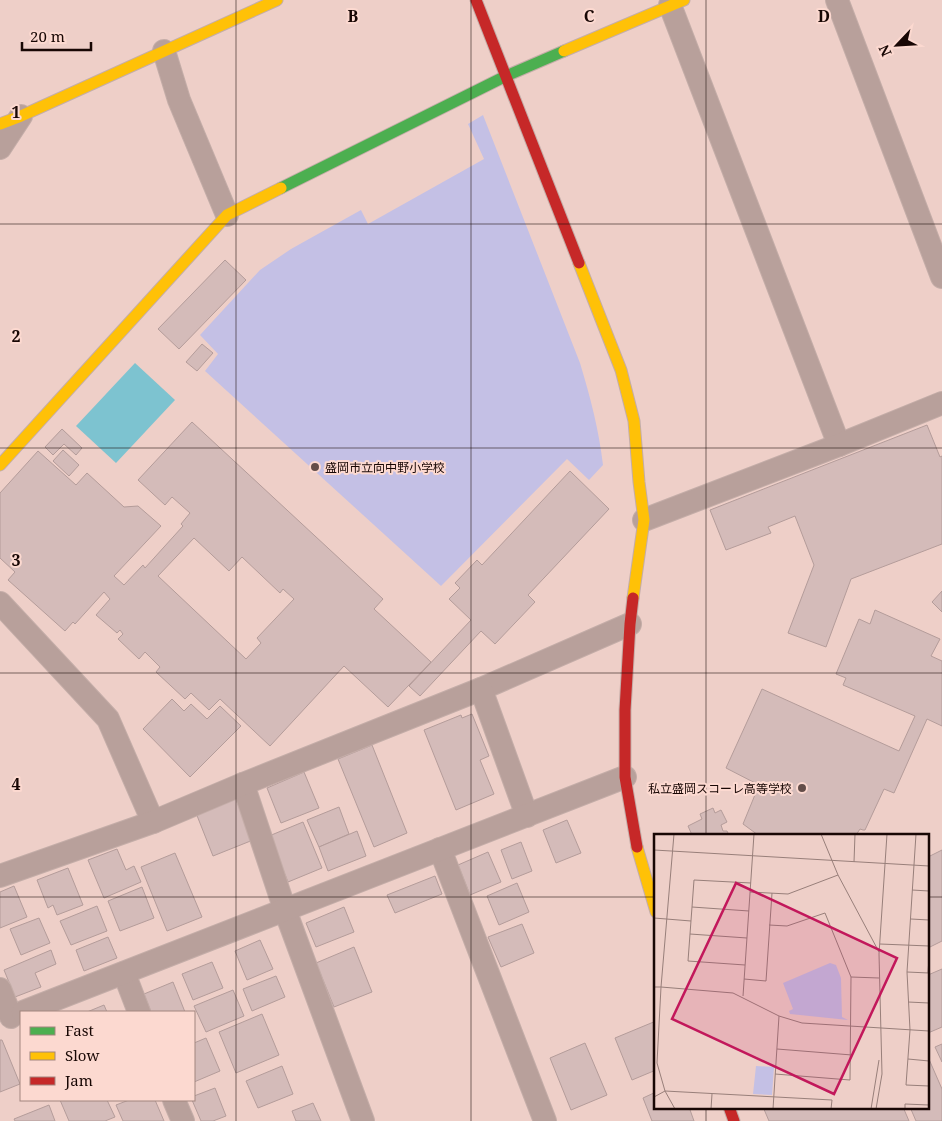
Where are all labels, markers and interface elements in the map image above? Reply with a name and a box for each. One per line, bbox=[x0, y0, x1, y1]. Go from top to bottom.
text: B bbox=[348, 5, 359, 27]
text: C bbox=[584, 5, 595, 27]
text: D bbox=[818, 5, 830, 27]
scale bar bbox=[22, 20, 91, 52]
north arrow bbox=[872, 20, 922, 70]
text: 20 m bbox=[30, 26, 65, 46]
text: N bbox=[874, 42, 896, 60]
text: 1 bbox=[11, 101, 21, 123]
text: 2 bbox=[11, 325, 21, 347]
place label: 盛岡市立向中野小学校 bbox=[325, 459, 445, 476]
marker: 盛岡市立向中野小学校 bbox=[309, 461, 321, 473]
text: 3 bbox=[11, 549, 21, 571]
text: 4 bbox=[11, 773, 21, 795]
place label: 私立盛岡スコーレ高等学校 bbox=[648, 780, 792, 797]
marker: 私立盛岡スコーレ高等学校 bbox=[796, 782, 808, 794]
inset map bbox=[654, 834, 930, 1108]
legend bbox=[20, 1011, 195, 1101]
text: Fast bbox=[65, 1020, 94, 1040]
text: Slow bbox=[65, 1045, 99, 1065]
text: Jam bbox=[64, 1070, 93, 1090]

